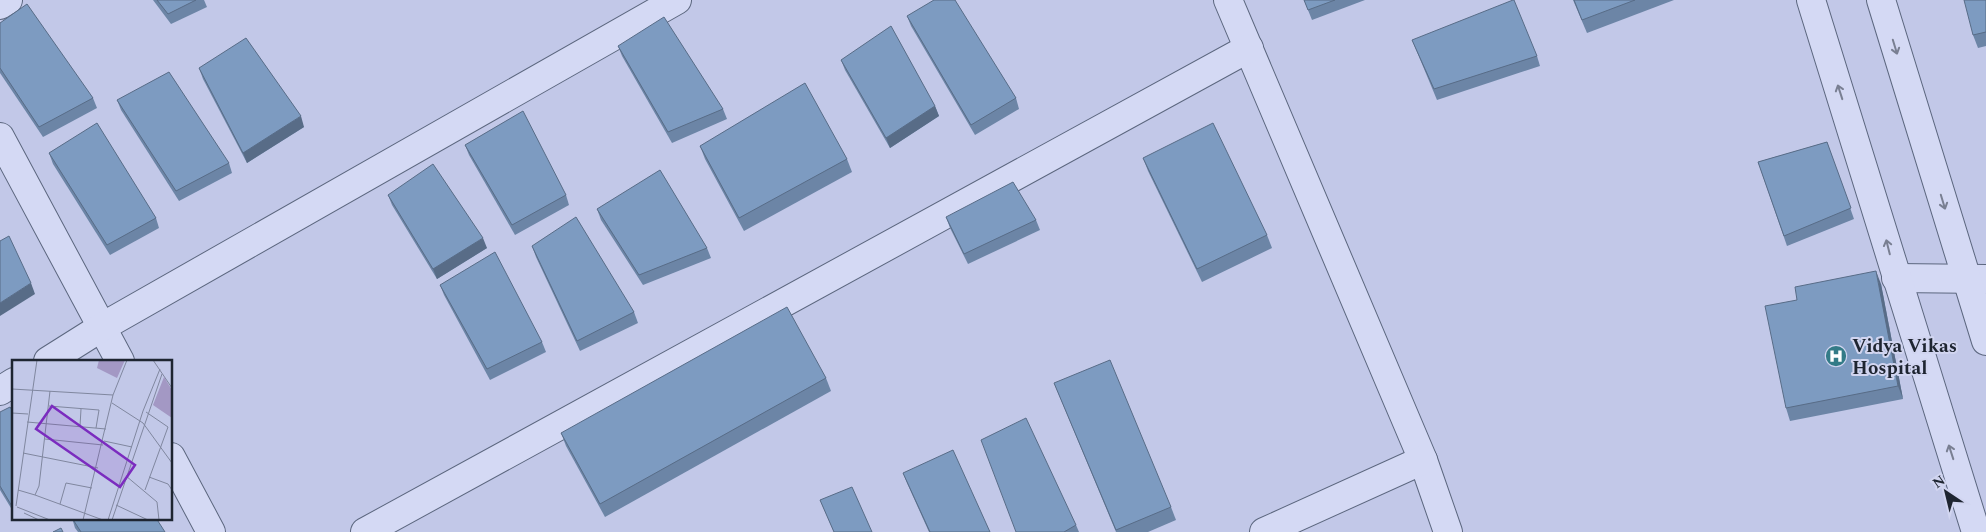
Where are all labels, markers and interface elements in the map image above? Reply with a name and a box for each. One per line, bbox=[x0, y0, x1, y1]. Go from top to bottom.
one-way arrow bbox=[1891, 38, 1901, 54]
one-way arrow bbox=[1834, 84, 1844, 100]
one-way arrow bbox=[1938, 194, 1948, 210]
one-way arrow bbox=[1883, 239, 1892, 255]
place label: Vidya Vikas Hospital bbox=[1852, 332, 1957, 383]
hospital icon: Vidya Vikas Hospital bbox=[1824, 344, 1848, 368]
inset map bbox=[12, 360, 172, 520]
one-way arrow bbox=[1946, 445, 1956, 461]
north arrow bbox=[1921, 467, 1971, 517]
text: N bbox=[1928, 470, 1950, 494]

